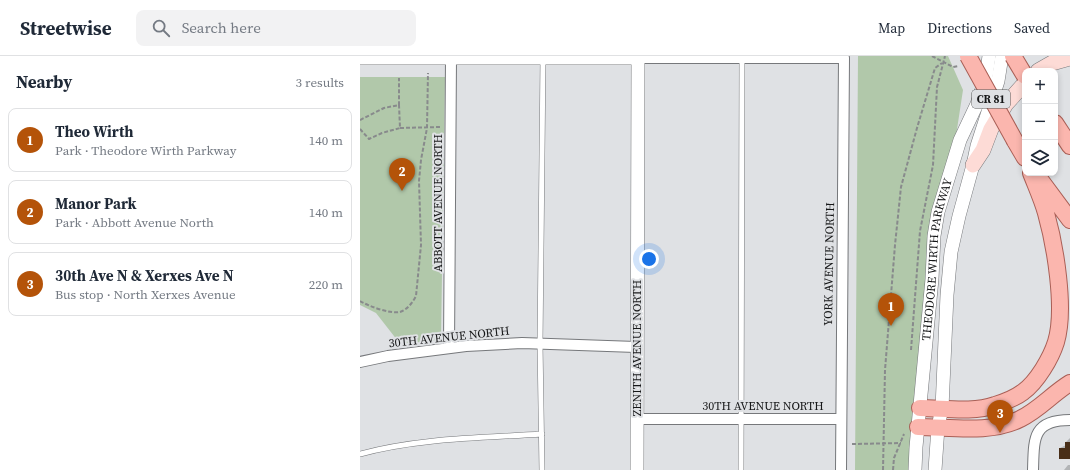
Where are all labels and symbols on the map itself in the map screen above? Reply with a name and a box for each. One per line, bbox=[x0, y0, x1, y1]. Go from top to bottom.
road number: CR 81 bbox=[972, 90, 1010, 108]
street label: ABBOTT AVENUE NORTH bbox=[430, 134, 446, 272]
pin: 2 bbox=[389, 158, 415, 191]
street label: THEODORE WIRTH PARKWAY bbox=[918, 176, 956, 341]
street label: YORK AVENUE NORTH bbox=[820, 202, 838, 326]
your location bbox=[639, 249, 659, 269]
street label: ZENITH AVENUE NORTH bbox=[629, 280, 645, 416]
pin: 1 bbox=[878, 293, 904, 326]
street label: 30TH AVENUE NORTH bbox=[388, 323, 510, 351]
street label: 30TH AVENUE NORTH bbox=[702, 398, 824, 414]
pin: 3 bbox=[987, 400, 1013, 433]

